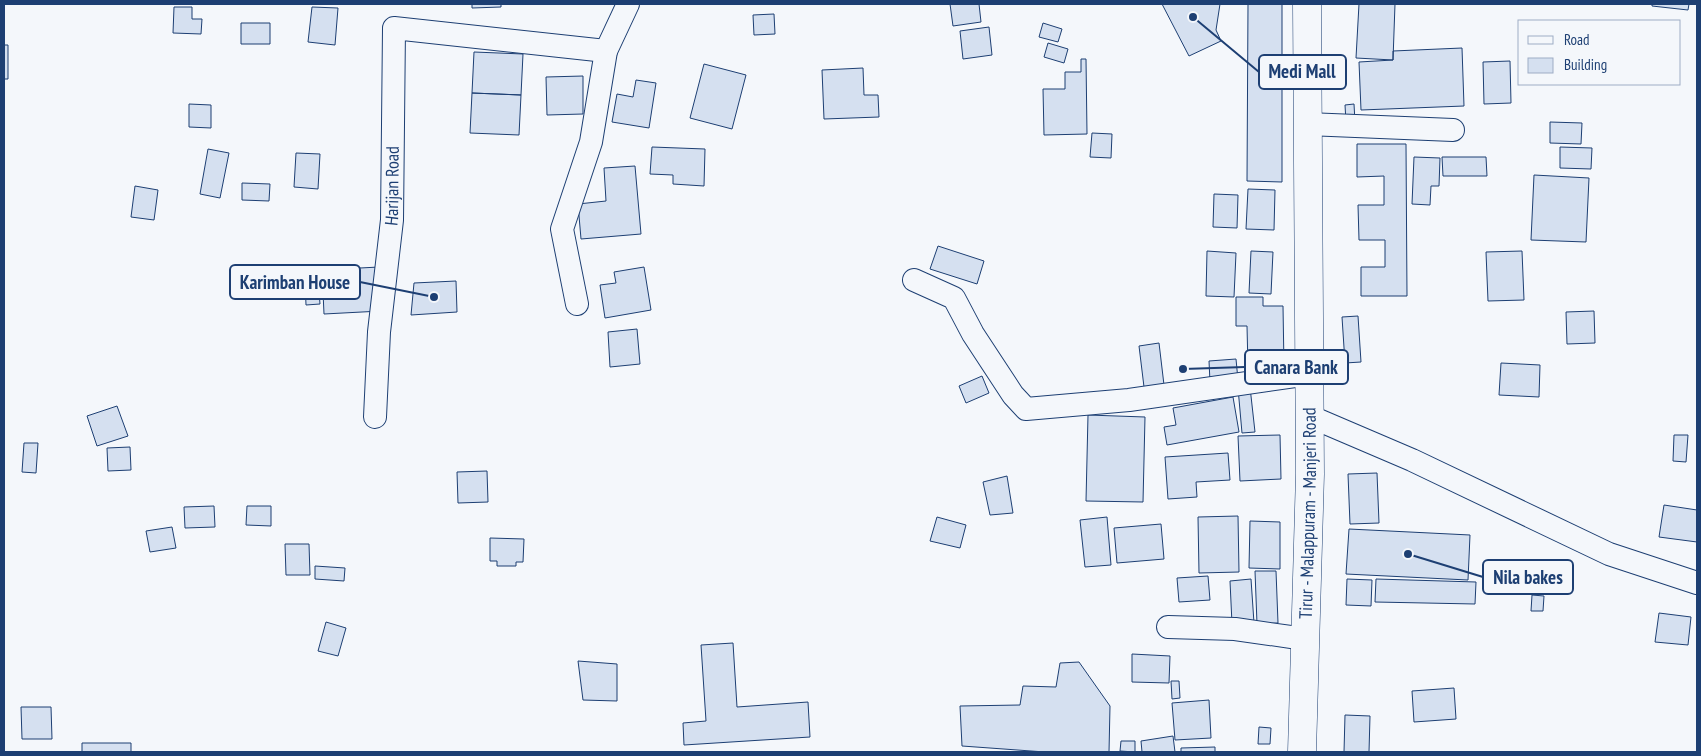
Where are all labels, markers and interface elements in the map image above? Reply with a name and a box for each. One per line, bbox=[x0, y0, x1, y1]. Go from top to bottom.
legend bbox=[1518, 20, 1681, 85]
text: Road bbox=[1564, 30, 1590, 49]
callout: Medi Mall bbox=[1259, 55, 1346, 89]
text: Building bbox=[1564, 55, 1607, 74]
text: Medi Mall bbox=[1268, 59, 1336, 83]
street label: Harijan Road bbox=[379, 146, 404, 227]
callout: Karimban House bbox=[230, 265, 360, 299]
text: Karimban House bbox=[240, 270, 350, 294]
callout: Canara Bank bbox=[1245, 350, 1348, 384]
text: Canara Bank bbox=[1254, 355, 1338, 379]
street label: Tirur - Malappuram - Manjeri Road bbox=[1294, 407, 1321, 619]
callout: Nila bakes bbox=[1483, 560, 1573, 594]
text: Nila bakes bbox=[1493, 565, 1563, 589]

